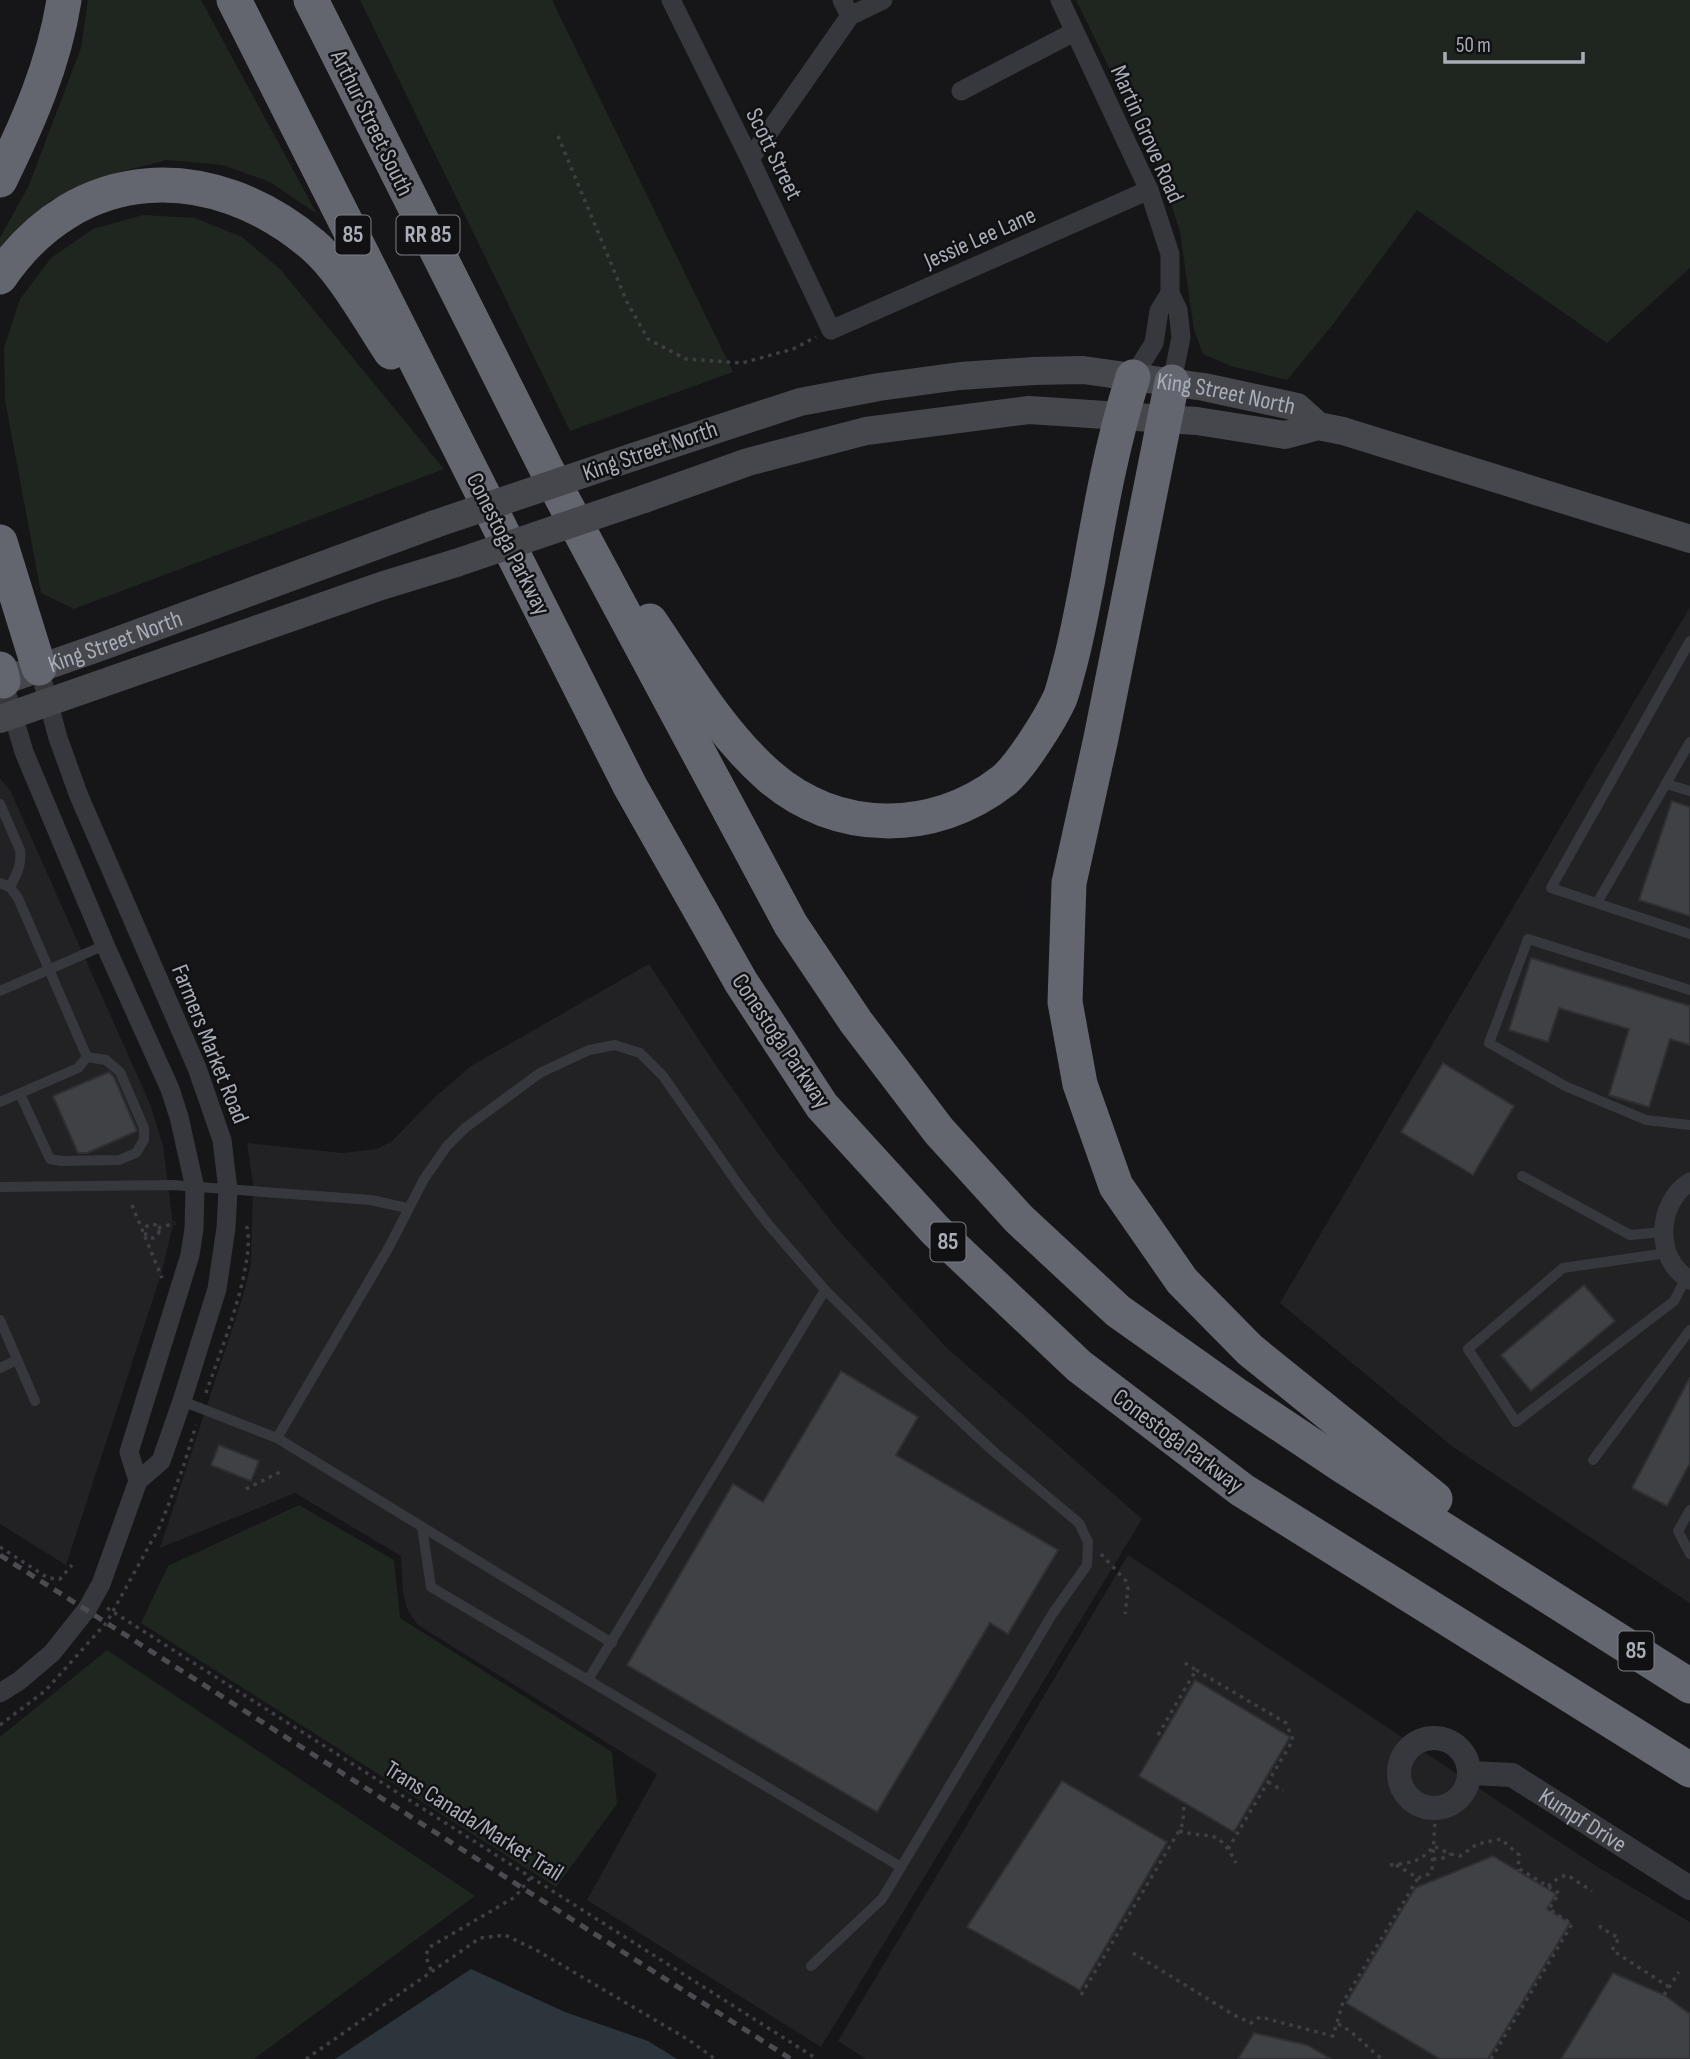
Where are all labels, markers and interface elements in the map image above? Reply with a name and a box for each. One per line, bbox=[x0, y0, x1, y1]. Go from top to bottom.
scale bar bbox=[1445, 21, 1583, 65]
text: 50 m bbox=[1456, 33, 1491, 58]
street label: Arthur Street South bbox=[324, 44, 420, 201]
street label: Martin Grove Road bbox=[1104, 61, 1190, 207]
street label: Scott Street bbox=[739, 103, 809, 205]
street label: Jessie Lee Lane bbox=[919, 201, 1040, 276]
road number: 85 bbox=[336, 216, 370, 254]
road number: RR 85 bbox=[396, 216, 460, 254]
street label: King Street North bbox=[1155, 366, 1298, 421]
street label: King Street North bbox=[579, 414, 721, 488]
street label: Conestoga Parkway bbox=[460, 468, 556, 620]
street label: King Street North bbox=[44, 604, 186, 679]
street label: Farmers Market Road bbox=[165, 960, 255, 1128]
street label: Conestoga Parkway bbox=[725, 968, 837, 1114]
road number: 85 bbox=[930, 1222, 965, 1261]
street label: Conestoga Parkway bbox=[1107, 1383, 1249, 1499]
road number: 85 bbox=[1618, 1632, 1654, 1670]
street label: Trans Canada/Market Trail bbox=[379, 1754, 569, 1888]
street label: Kumpf Drive bbox=[1533, 1781, 1632, 1859]

